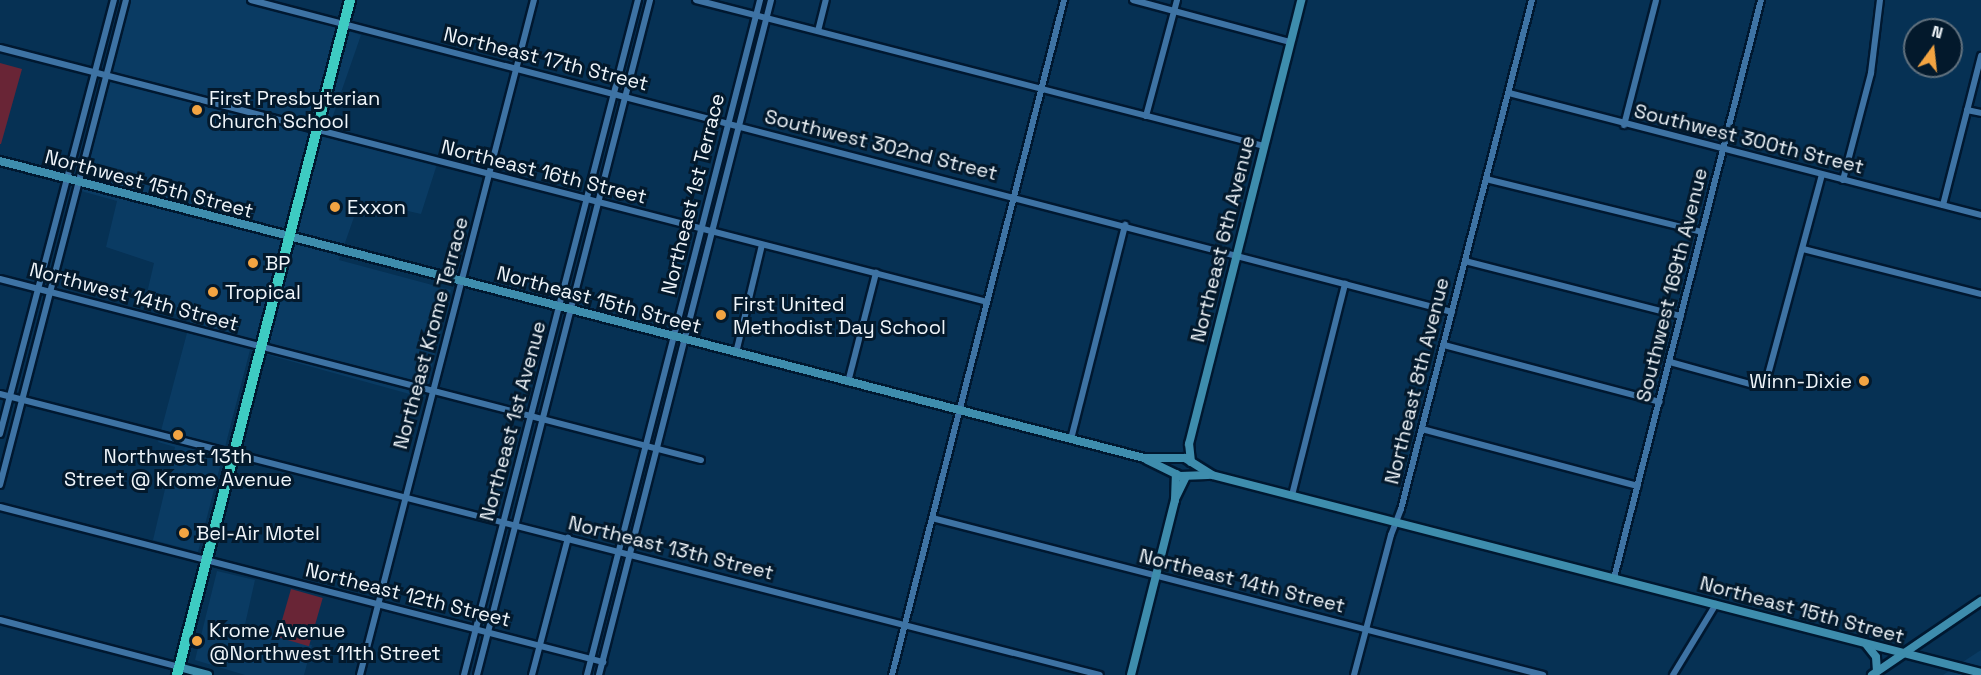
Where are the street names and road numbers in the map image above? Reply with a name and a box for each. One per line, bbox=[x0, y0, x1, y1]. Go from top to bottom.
street label: Northeast 17th Street bbox=[441, 22, 651, 96]
street label: Northeast 1st Terrace bbox=[656, 91, 730, 297]
street label: Southwest 300th Street bbox=[1632, 99, 1866, 179]
street label: Southwest 302nd Street bbox=[762, 104, 1000, 186]
street label: Northeast 6th Avenue bbox=[1186, 133, 1260, 345]
street label: Northeast 16th Street bbox=[439, 135, 649, 209]
street label: Northwest 15th Street bbox=[42, 145, 256, 223]
street label: Southwest 169th Avenue bbox=[1631, 165, 1713, 405]
street label: Northeast Krome Terrace bbox=[388, 214, 474, 452]
street label: Northwest 14th Street bbox=[27, 258, 241, 336]
street label: Northeast 15th Street bbox=[494, 261, 704, 339]
street label: Northeast 8th Avenue bbox=[1380, 275, 1454, 487]
street label: Northeast 1st Avenue bbox=[475, 318, 551, 524]
street label: Northeast 13th Street bbox=[566, 511, 776, 585]
street label: Northeast 14th Street bbox=[1137, 544, 1347, 618]
street label: Northeast 12th Street bbox=[303, 558, 513, 632]
street label: Northeast 15th Street bbox=[1697, 571, 1907, 649]

